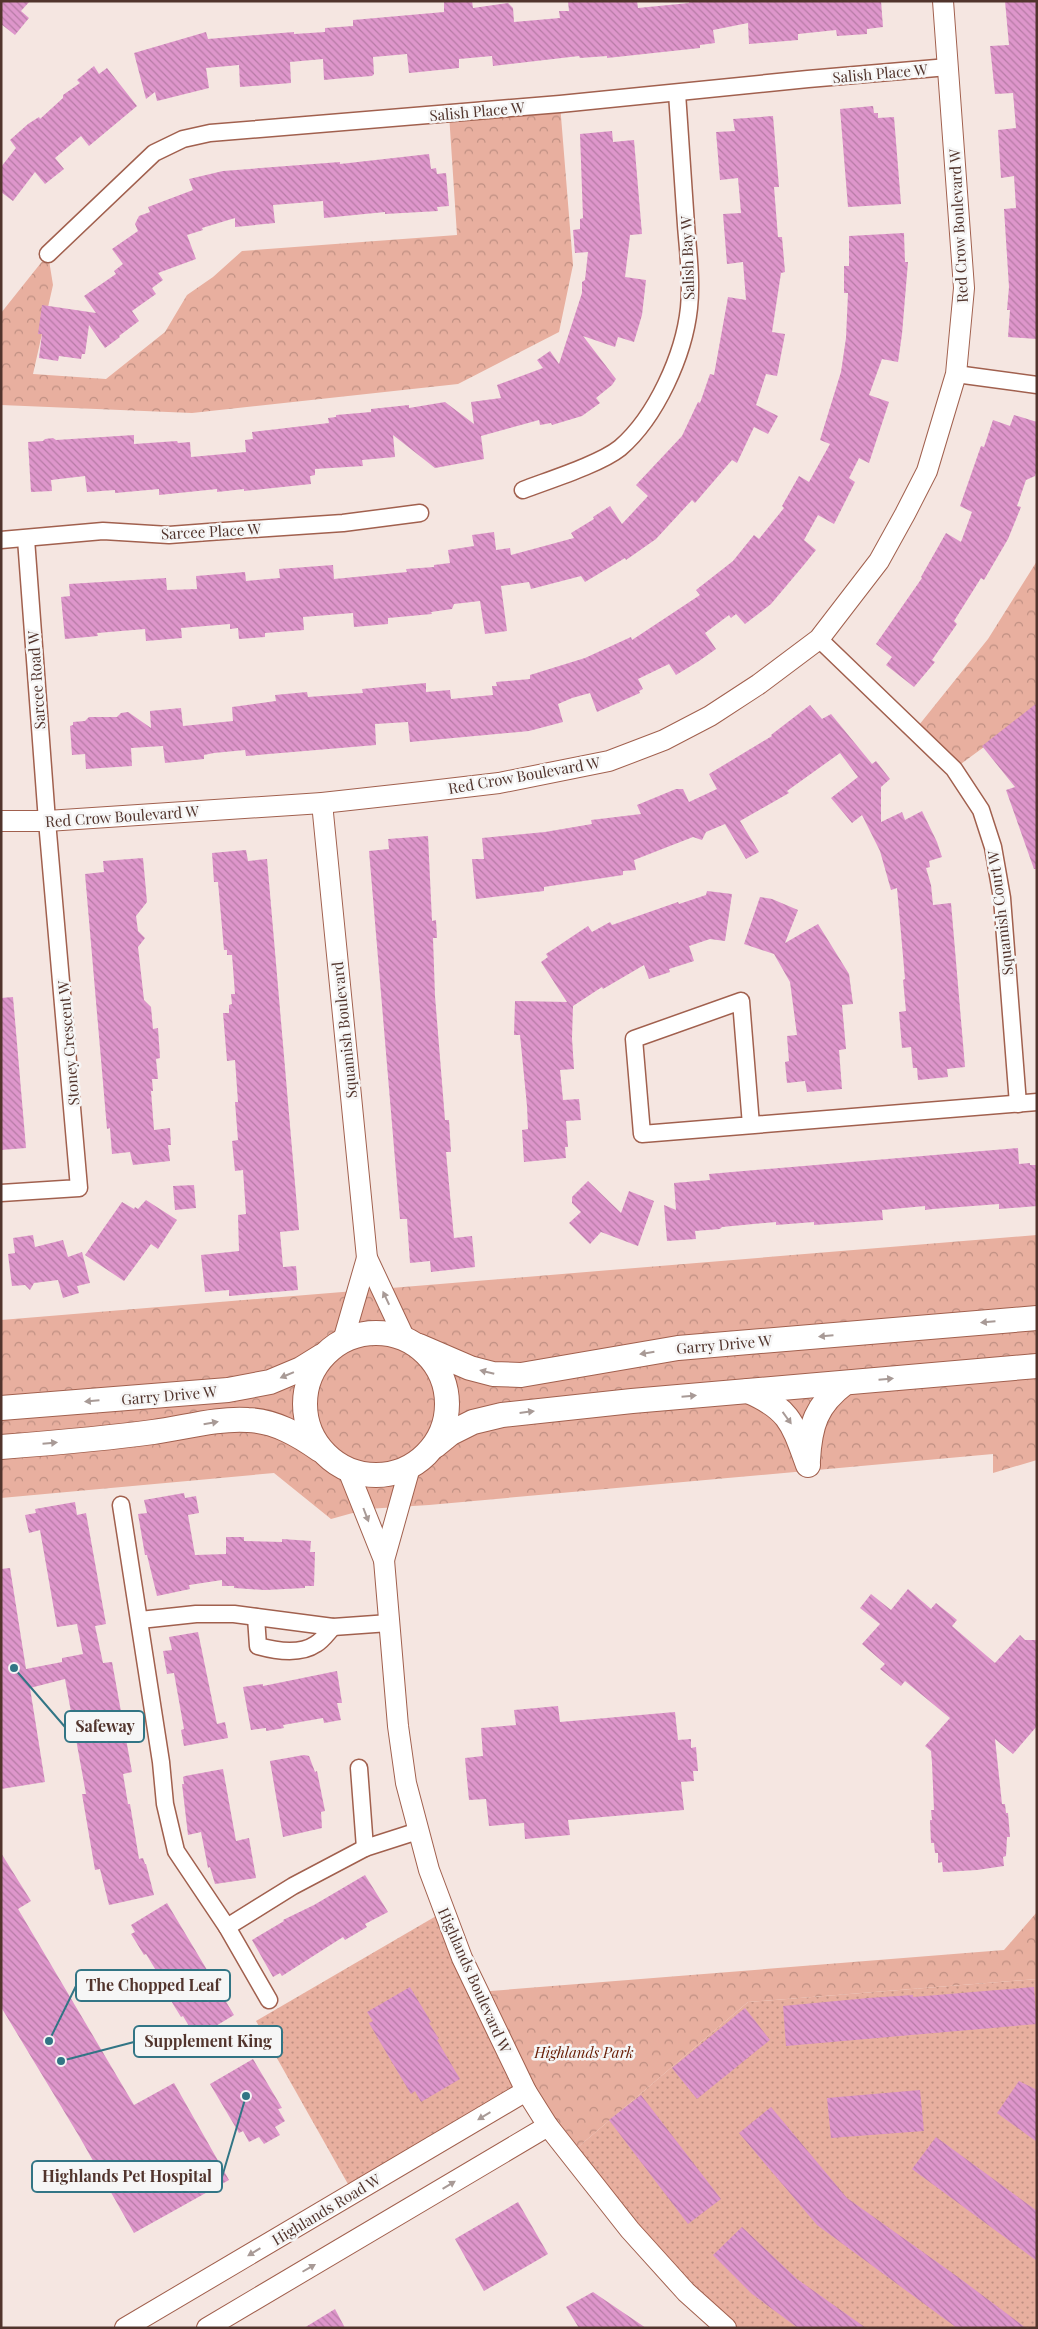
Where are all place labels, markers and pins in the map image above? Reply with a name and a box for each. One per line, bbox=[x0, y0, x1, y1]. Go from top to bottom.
callout: Safeway bbox=[65, 1711, 144, 1742]
callout: The Chopped Leaf bbox=[76, 1970, 230, 2001]
callout: Supplement King bbox=[134, 2026, 282, 2057]
callout: Highlands Pet Hospital bbox=[32, 2161, 222, 2192]

